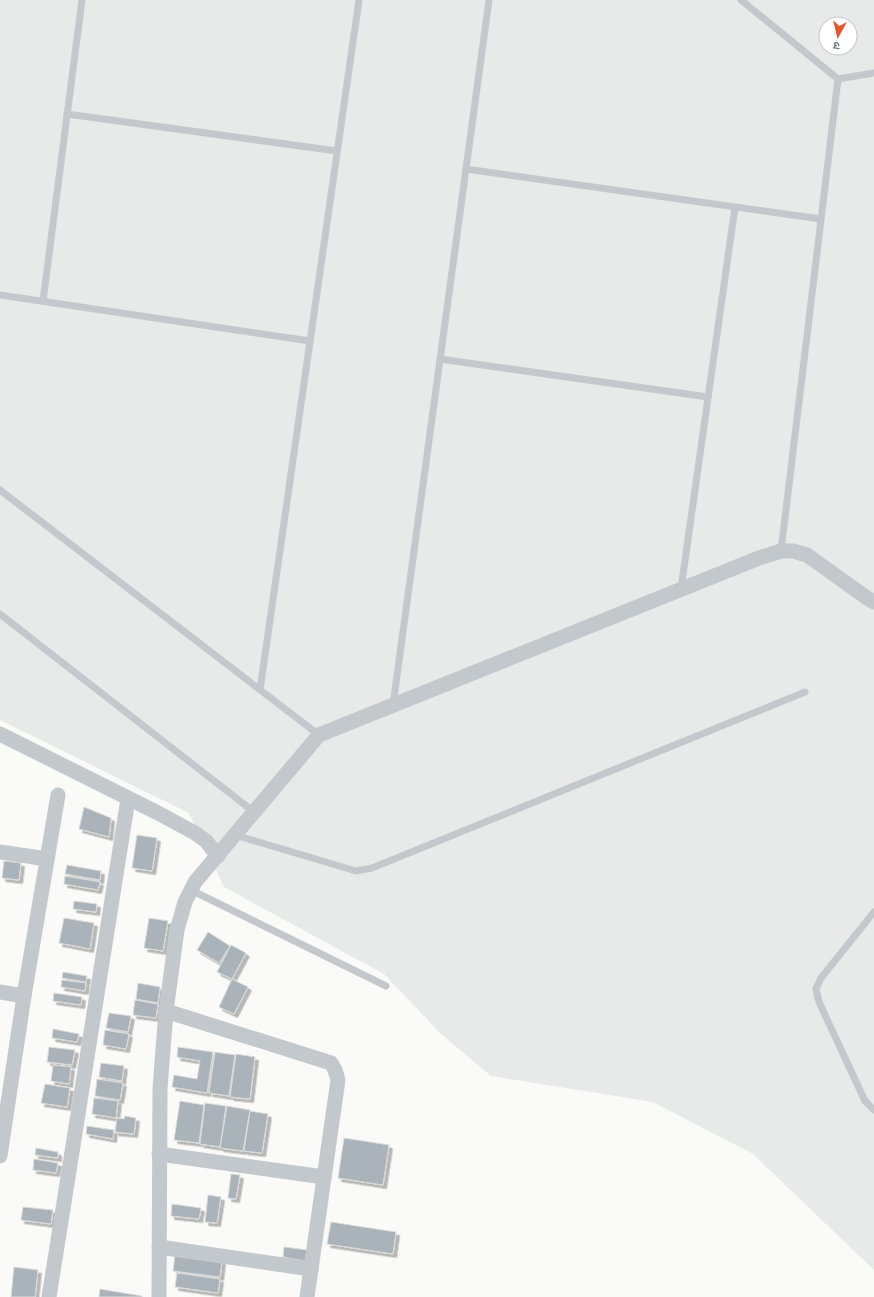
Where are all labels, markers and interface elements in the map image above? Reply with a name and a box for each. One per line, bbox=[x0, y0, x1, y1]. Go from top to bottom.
north arrow bbox=[818, 16, 858, 56]
text: उ bbox=[832, 38, 841, 53]

